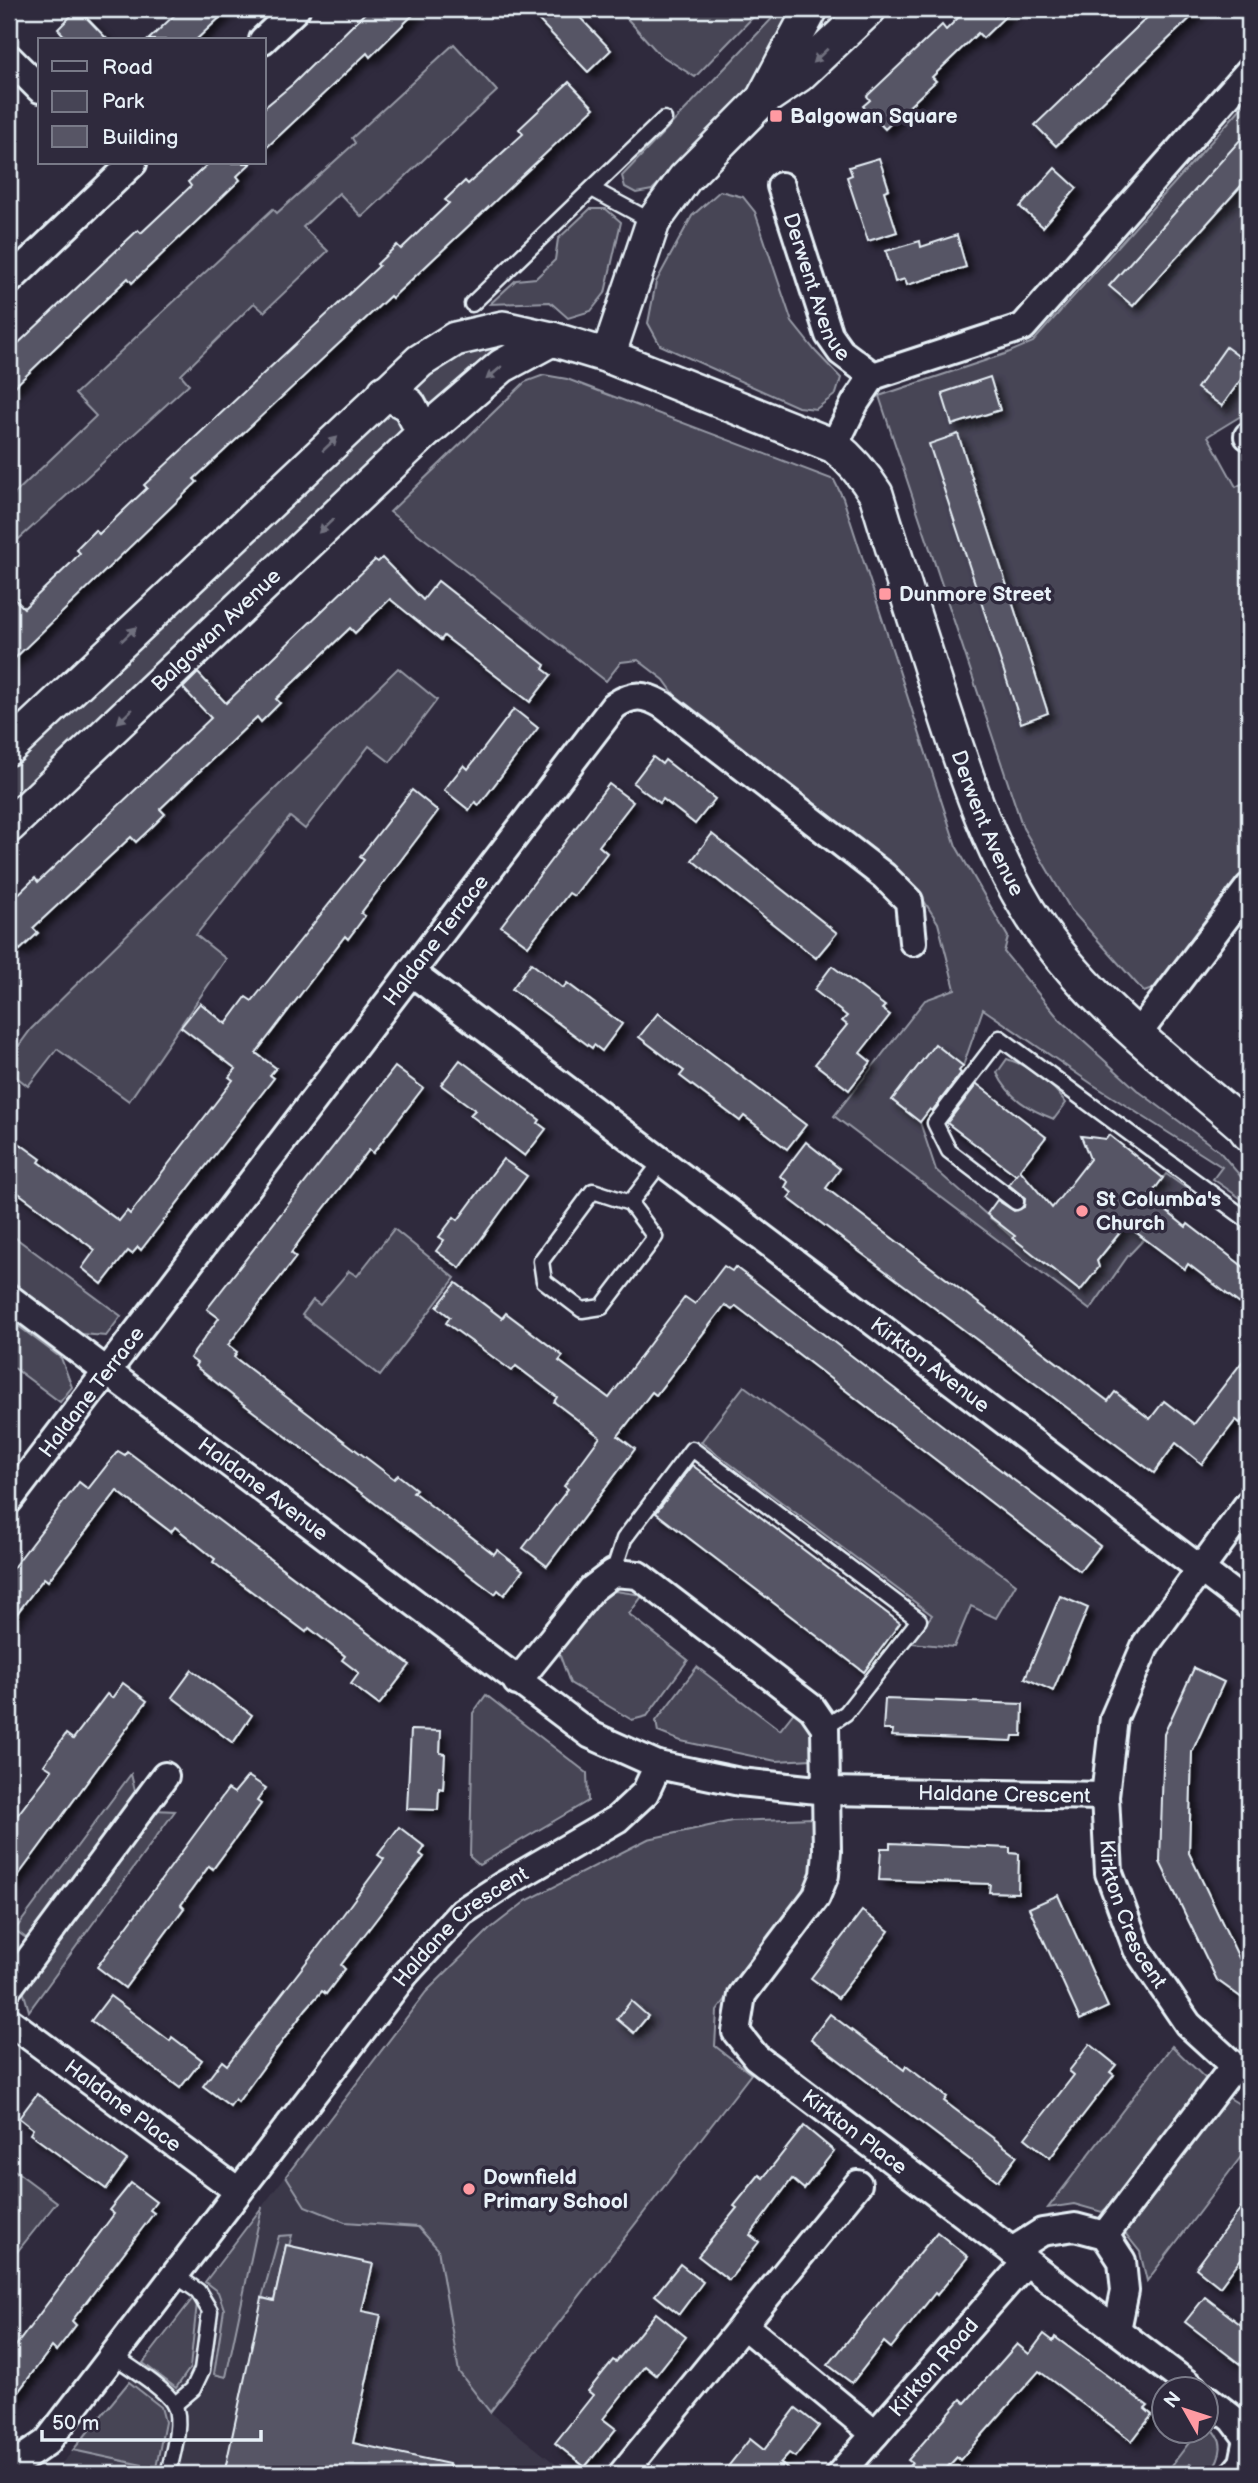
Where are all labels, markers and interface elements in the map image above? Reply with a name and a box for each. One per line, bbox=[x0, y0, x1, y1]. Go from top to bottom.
legend bbox=[38, 38, 266, 164]
one-way arrow bbox=[811, 47, 828, 64]
text: Road bbox=[102, 55, 153, 80]
text: Park bbox=[102, 89, 145, 114]
place label: Balgowan Square bbox=[790, 104, 958, 129]
marker: Balgowan Square bbox=[768, 108, 784, 124]
text: Building bbox=[102, 125, 178, 150]
street label: Derwent Avenue bbox=[778, 210, 854, 367]
one-way arrow bbox=[485, 365, 502, 380]
one-way arrow bbox=[321, 436, 338, 452]
one-way arrow bbox=[318, 518, 335, 534]
street label: Balgowan Avenue bbox=[146, 563, 286, 697]
place label: Dunmore Street bbox=[899, 582, 1051, 607]
marker: Dunmore Street bbox=[877, 586, 893, 602]
one-way arrow bbox=[121, 625, 138, 642]
one-way arrow bbox=[117, 708, 134, 724]
street label: Derwent Avenue bbox=[945, 747, 1029, 901]
street label: Haldane Terrace bbox=[378, 870, 494, 1011]
place label: St Columba's Church bbox=[1096, 1187, 1221, 1236]
marker: St Columba's Church bbox=[1074, 1203, 1090, 1219]
street label: Kirkton Avenue bbox=[865, 1312, 994, 1418]
street label: Haldane Terrace bbox=[34, 1322, 150, 1463]
street label: Haldane Avenue bbox=[193, 1432, 333, 1546]
street label: Haldane Crescent bbox=[918, 1781, 1091, 1809]
street label: Kirkton Crescent bbox=[1094, 1839, 1172, 1994]
street label: Haldane Crescent bbox=[388, 1861, 533, 1992]
street label: Haldane Place bbox=[59, 2055, 186, 2158]
street label: Kirkton Place bbox=[797, 2084, 912, 2180]
place label: Downfield Primary School bbox=[483, 2165, 628, 2214]
marker: Downfield Primary School bbox=[461, 2181, 477, 2197]
street label: Kirkton Road bbox=[884, 2313, 984, 2422]
north arrow bbox=[1150, 2374, 1220, 2444]
text: N bbox=[1160, 2387, 1186, 2413]
scale bar bbox=[42, 2399, 261, 2443]
text: 50 m bbox=[52, 2411, 99, 2436]

